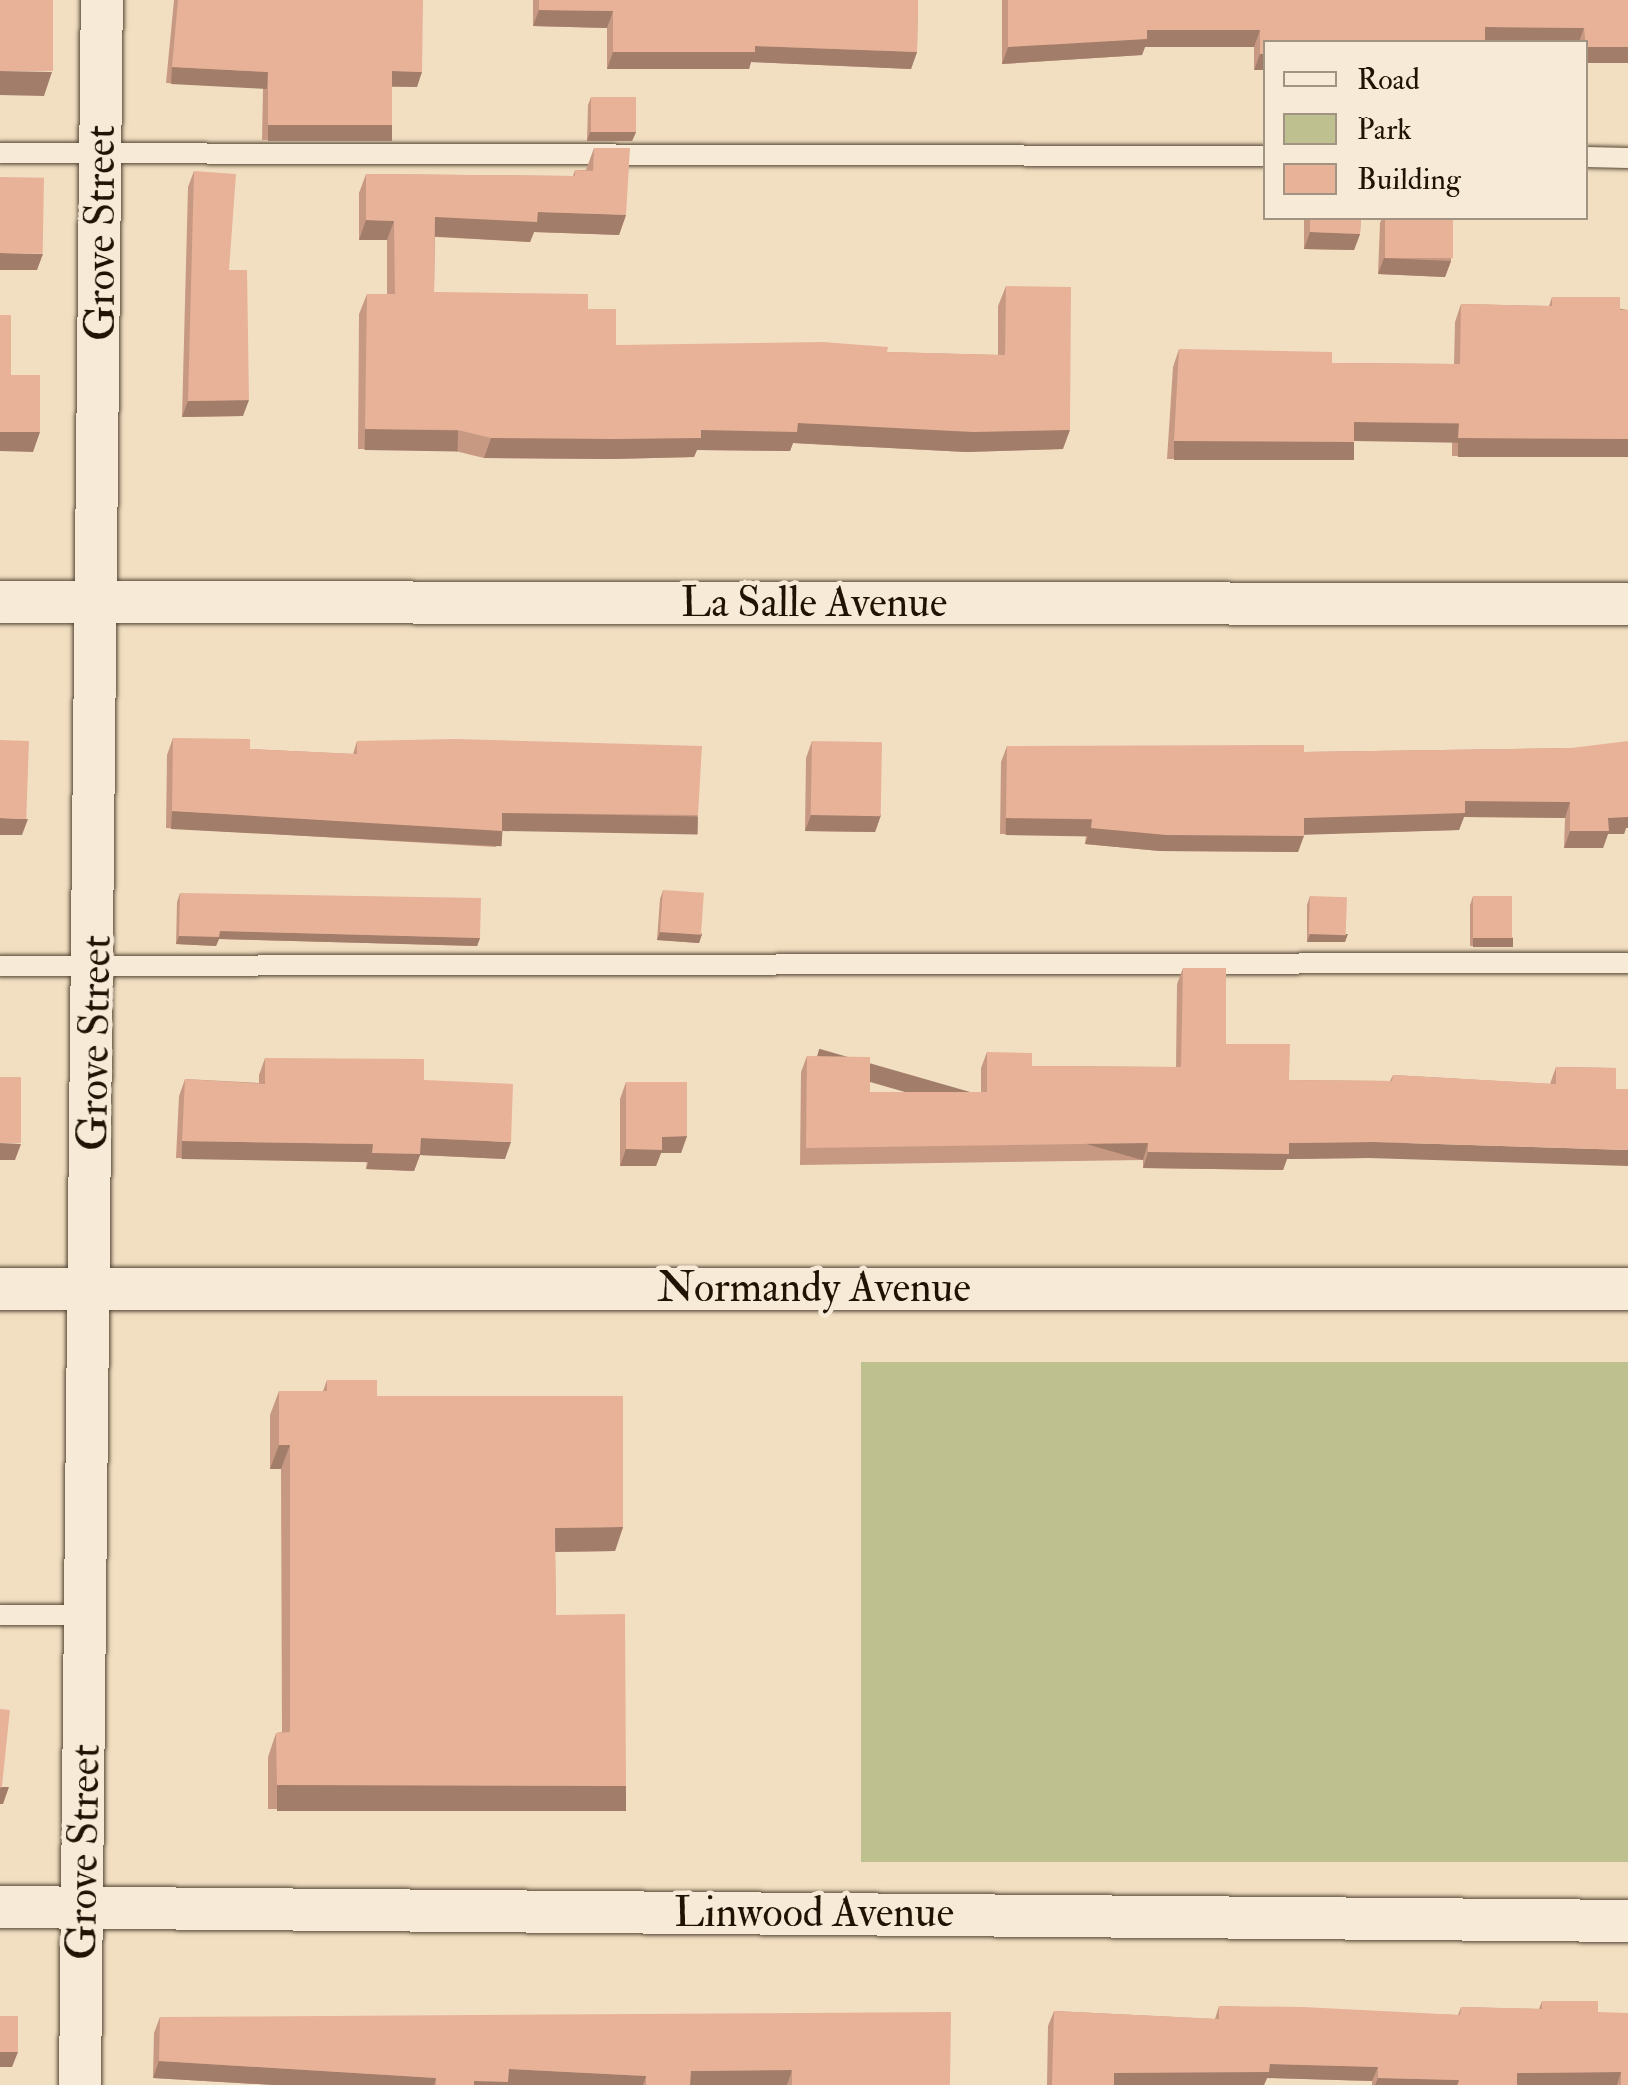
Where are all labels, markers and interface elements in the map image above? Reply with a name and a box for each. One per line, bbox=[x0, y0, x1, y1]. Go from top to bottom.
legend bbox=[1263, 40, 1588, 220]
text: Road bbox=[1357, 61, 1420, 98]
text: Park bbox=[1357, 111, 1412, 148]
street label: Grove Street bbox=[76, 125, 126, 341]
text: Building bbox=[1357, 161, 1461, 198]
street label: La Salle Avenue bbox=[681, 578, 947, 628]
street label: Grove Street bbox=[68, 935, 122, 1151]
street label: Normandy Avenue bbox=[657, 1263, 971, 1313]
street label: Grove Street bbox=[57, 1744, 111, 1960]
street label: Linwood Avenue bbox=[674, 1888, 954, 1938]

